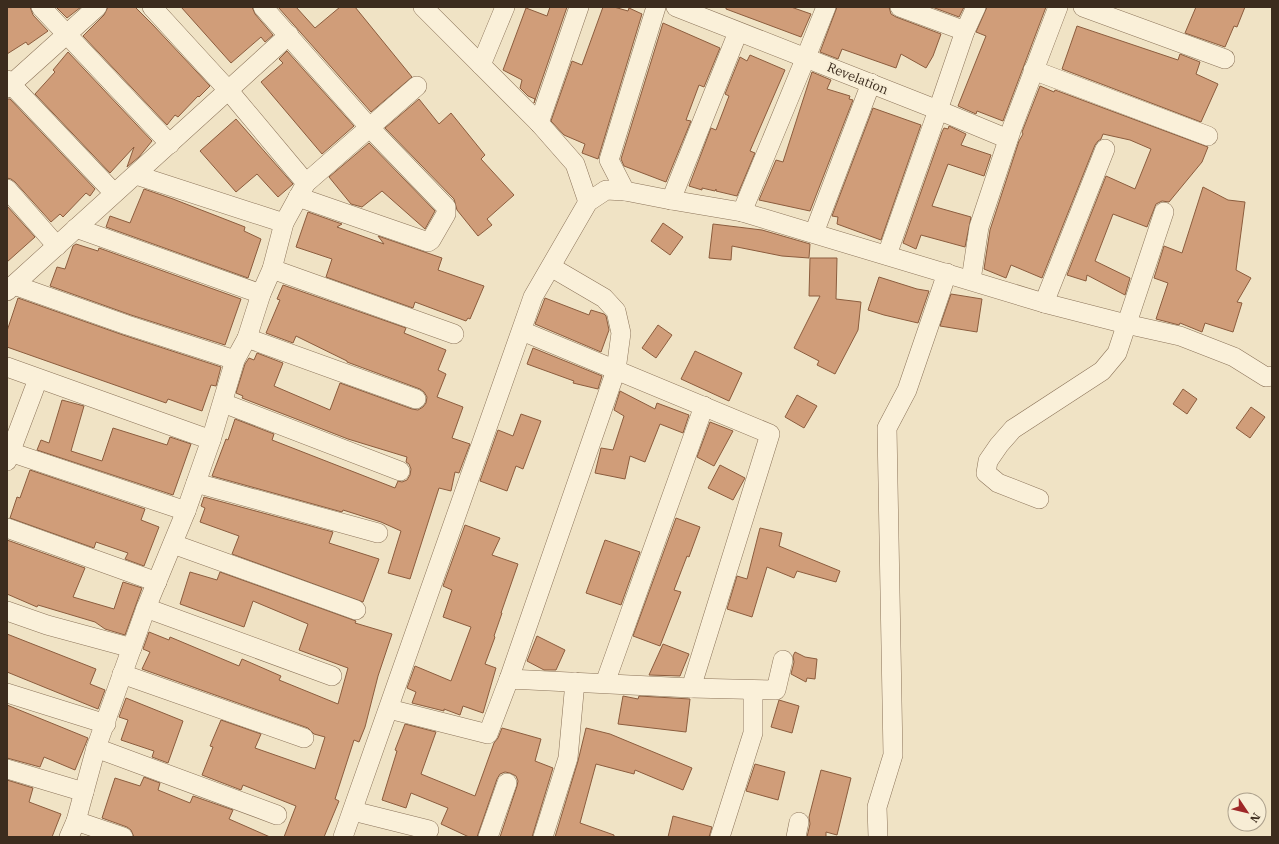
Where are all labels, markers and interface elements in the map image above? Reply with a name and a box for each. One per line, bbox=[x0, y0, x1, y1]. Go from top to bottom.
street label: Revelation bbox=[825, 59, 891, 98]
north arrow bbox=[1227, 792, 1267, 832]
text: N bbox=[1247, 810, 1263, 826]

